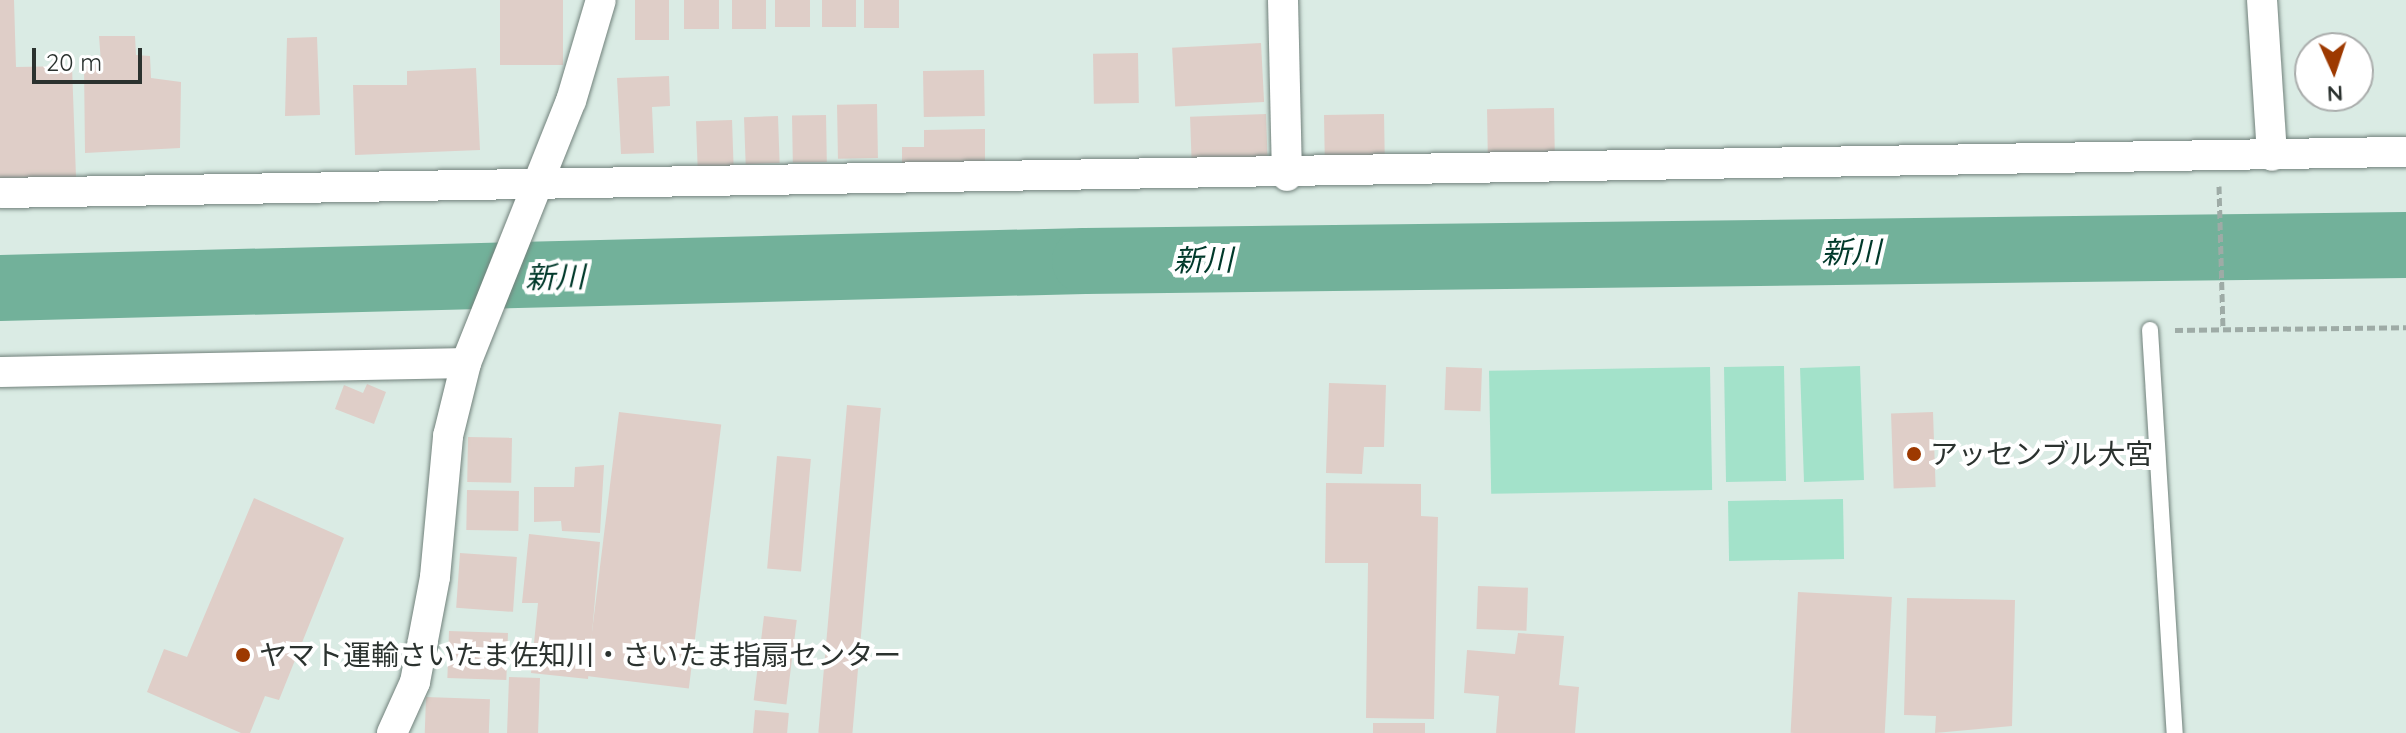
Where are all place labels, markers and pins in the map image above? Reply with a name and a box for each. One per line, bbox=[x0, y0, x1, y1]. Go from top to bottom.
place label: アッセンブル大宮 bbox=[1930, 437, 2154, 471]
marker: アッセンブル大宮 bbox=[1905, 445, 1923, 463]
place label: ヤマト運輸さいたま佐知川・さいたま指扇センター bbox=[259, 638, 903, 672]
marker: ヤマト運輸さいたま佐知川・さいたま指扇センター bbox=[234, 646, 252, 664]

